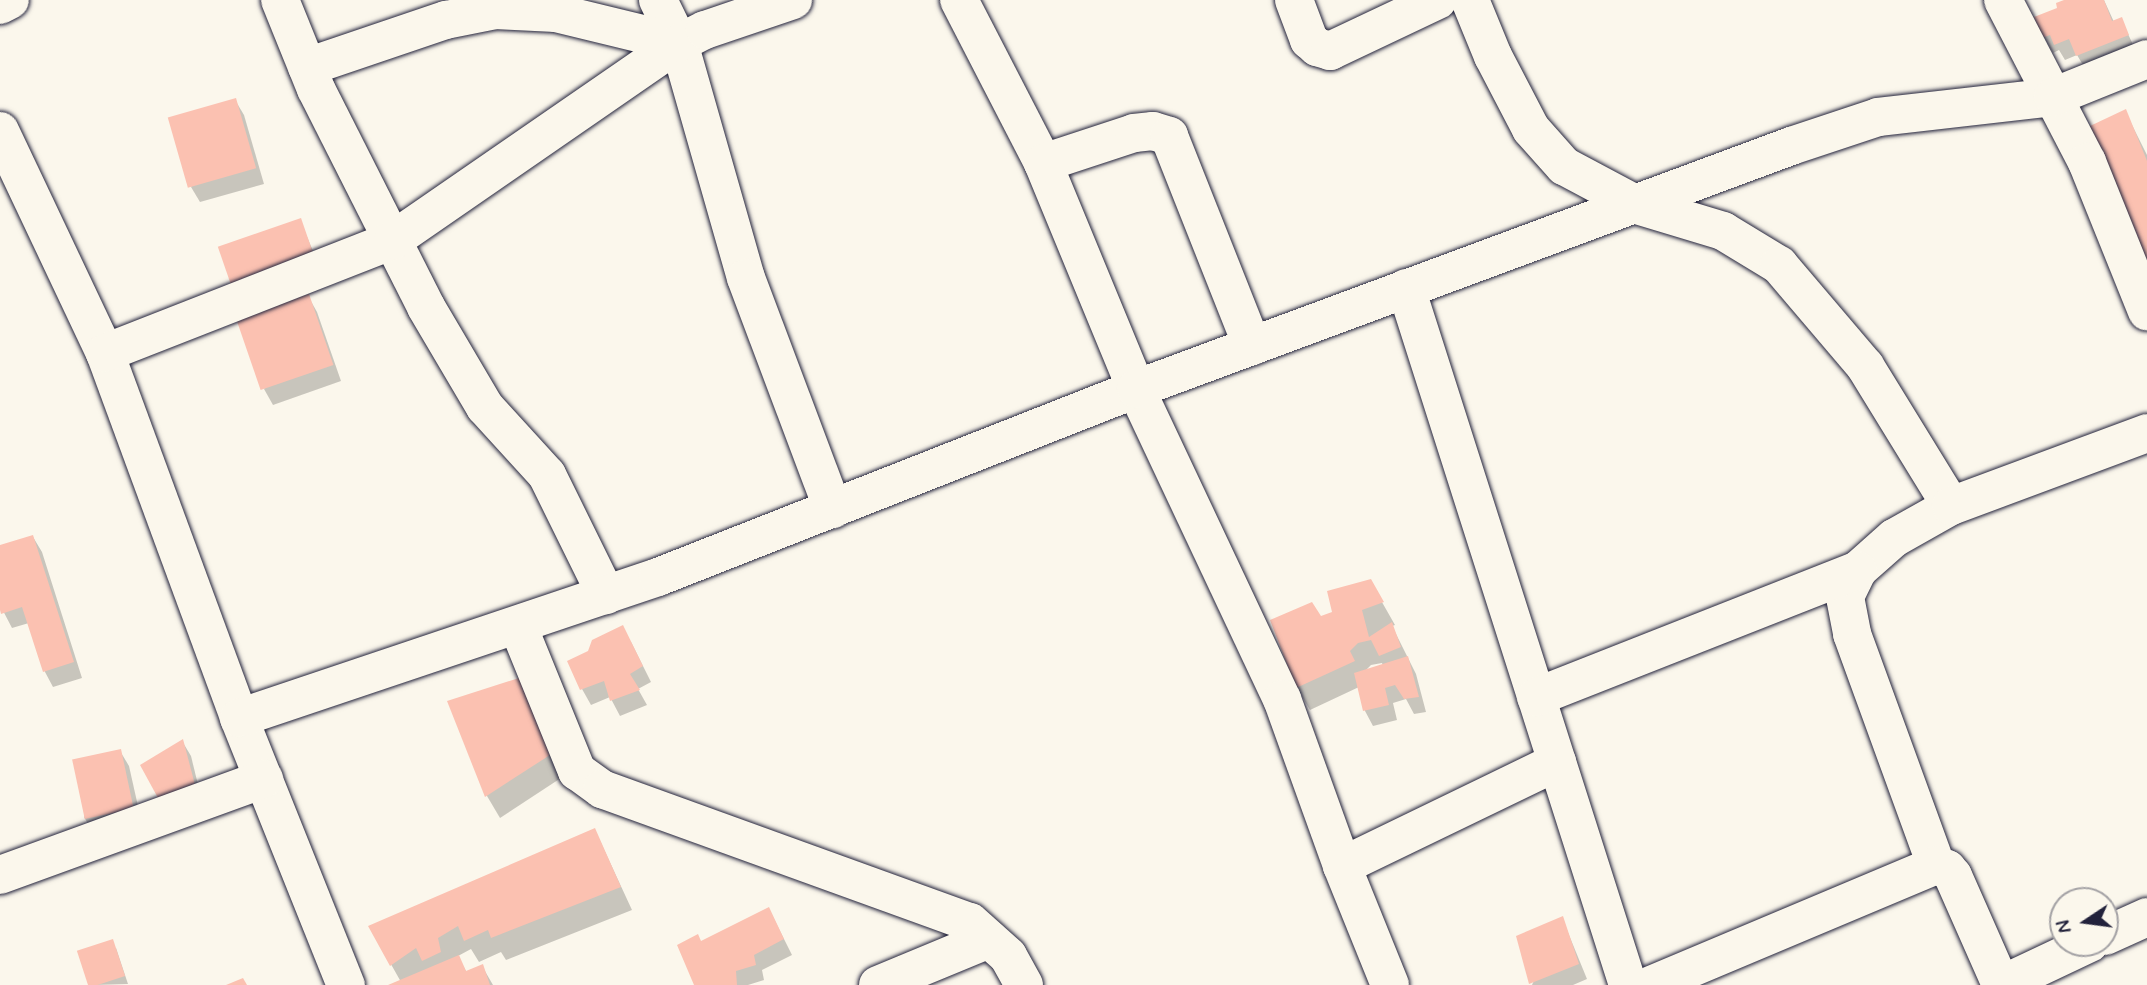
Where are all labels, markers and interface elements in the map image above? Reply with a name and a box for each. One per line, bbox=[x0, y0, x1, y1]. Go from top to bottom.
north arrow bbox=[2049, 887, 2119, 957]
text: N bbox=[2051, 917, 2079, 935]

